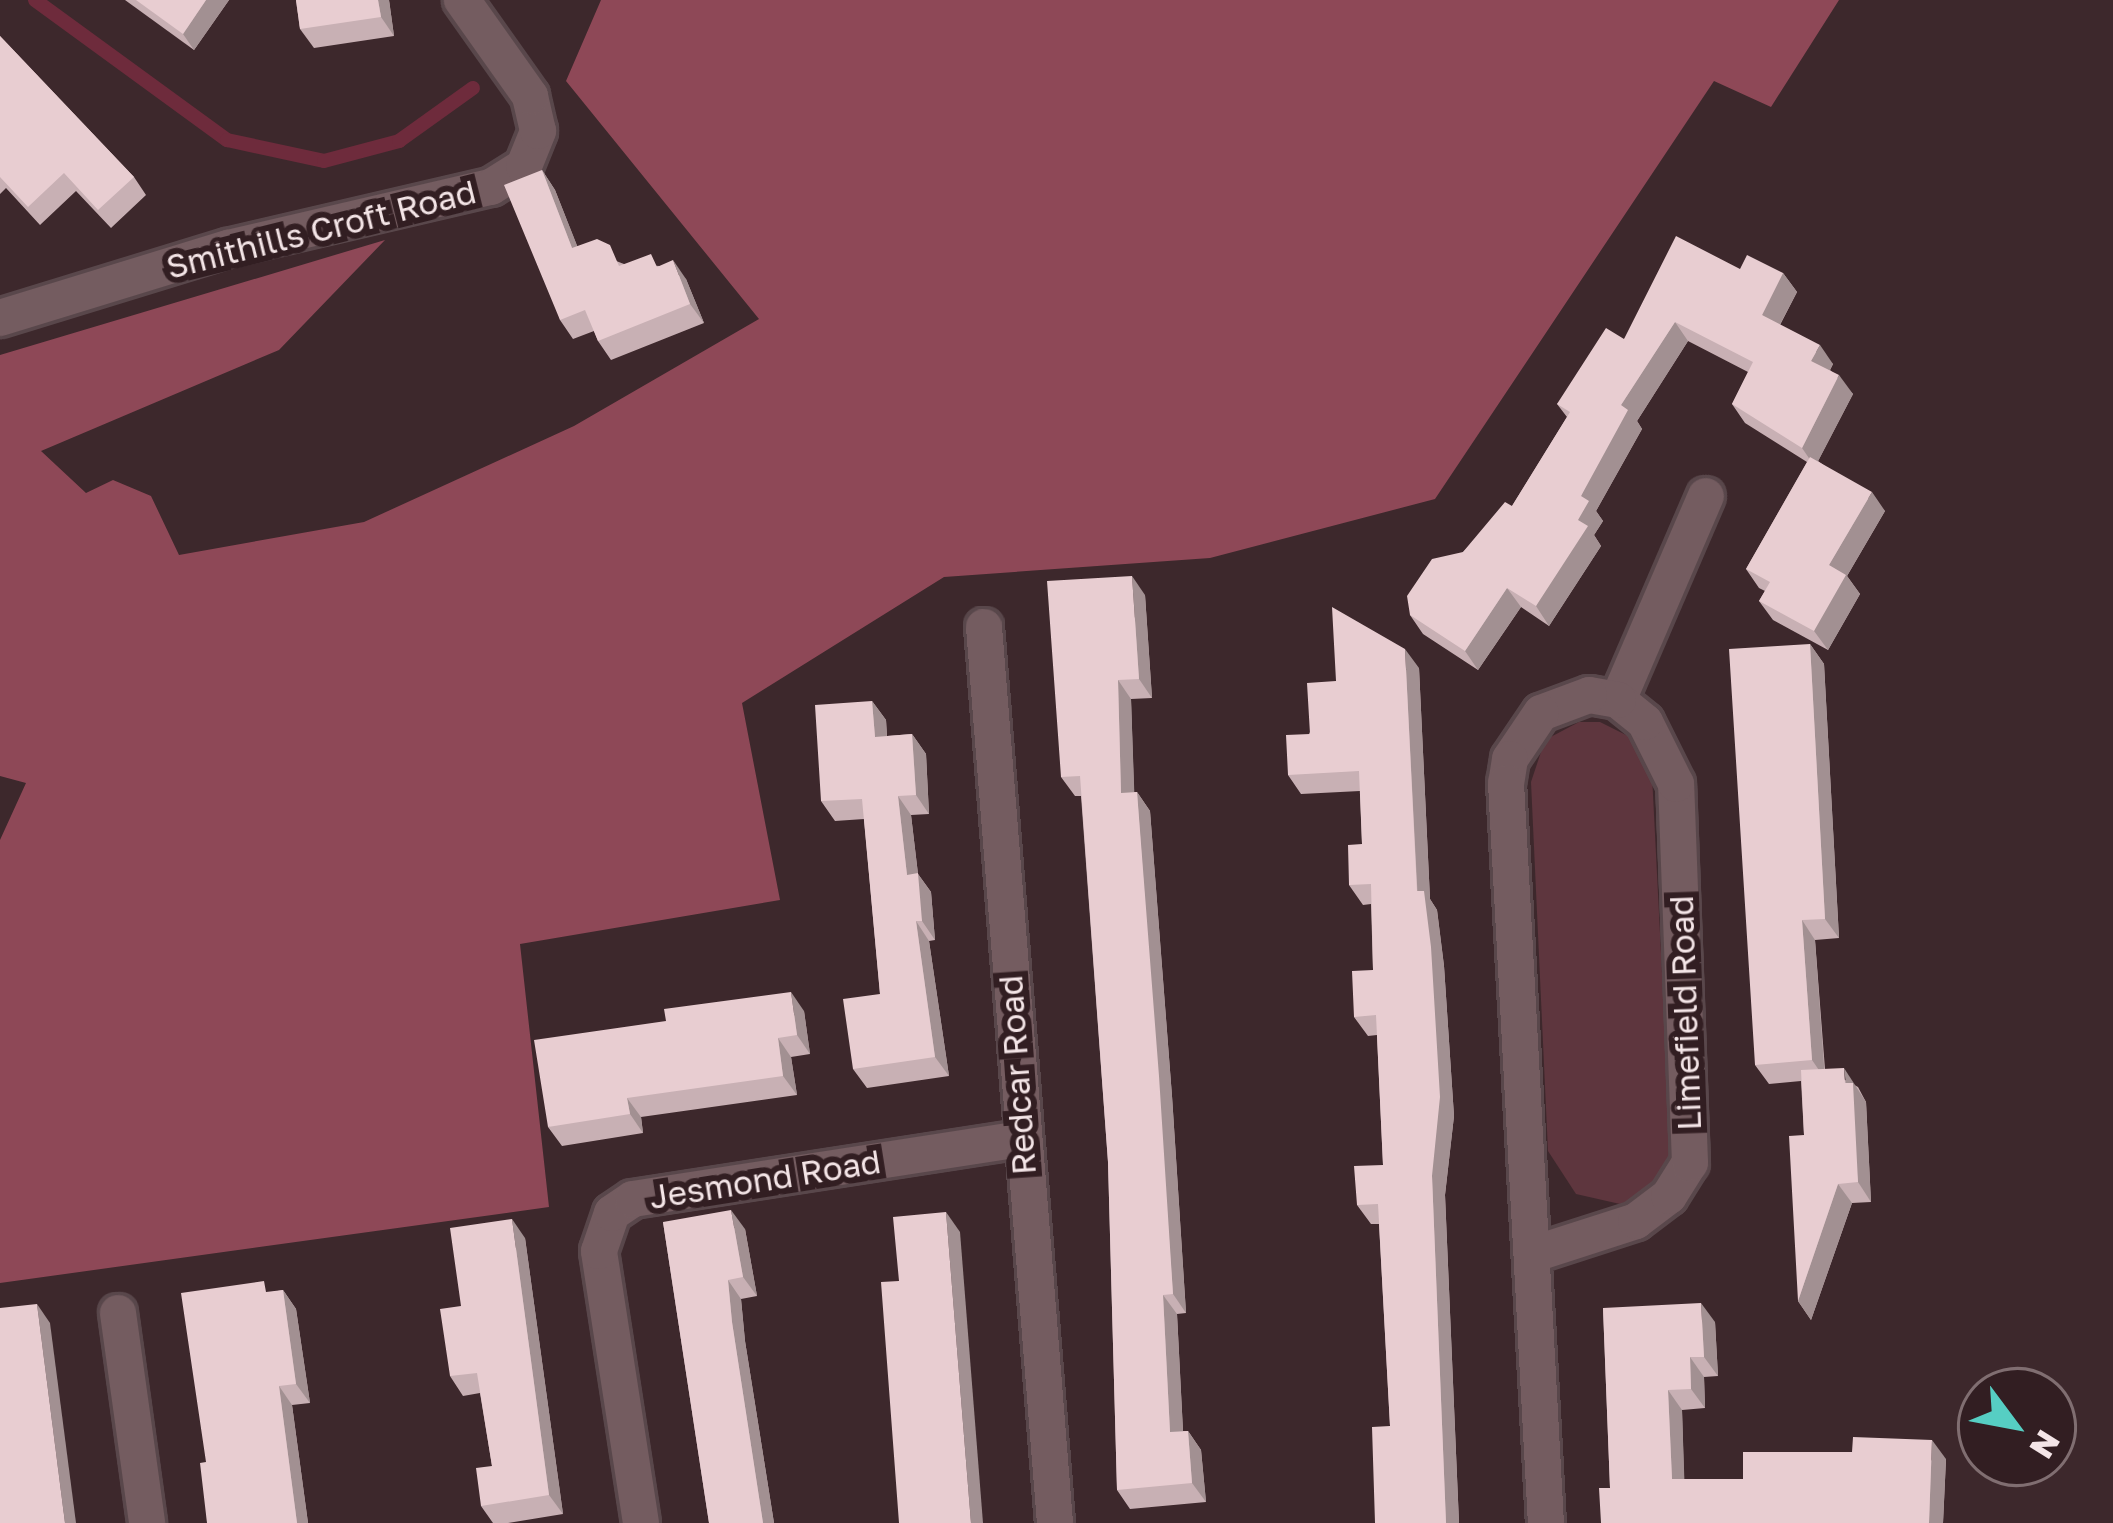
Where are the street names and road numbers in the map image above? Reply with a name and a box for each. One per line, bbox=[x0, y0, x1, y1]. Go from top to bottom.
street label: Smithills Croft Road bbox=[162, 171, 480, 287]
street label: Limefield Road bbox=[1661, 895, 1709, 1131]
street label: Redcar Road bbox=[990, 974, 1044, 1176]
street label: Jesmond Road bbox=[647, 1141, 883, 1217]

